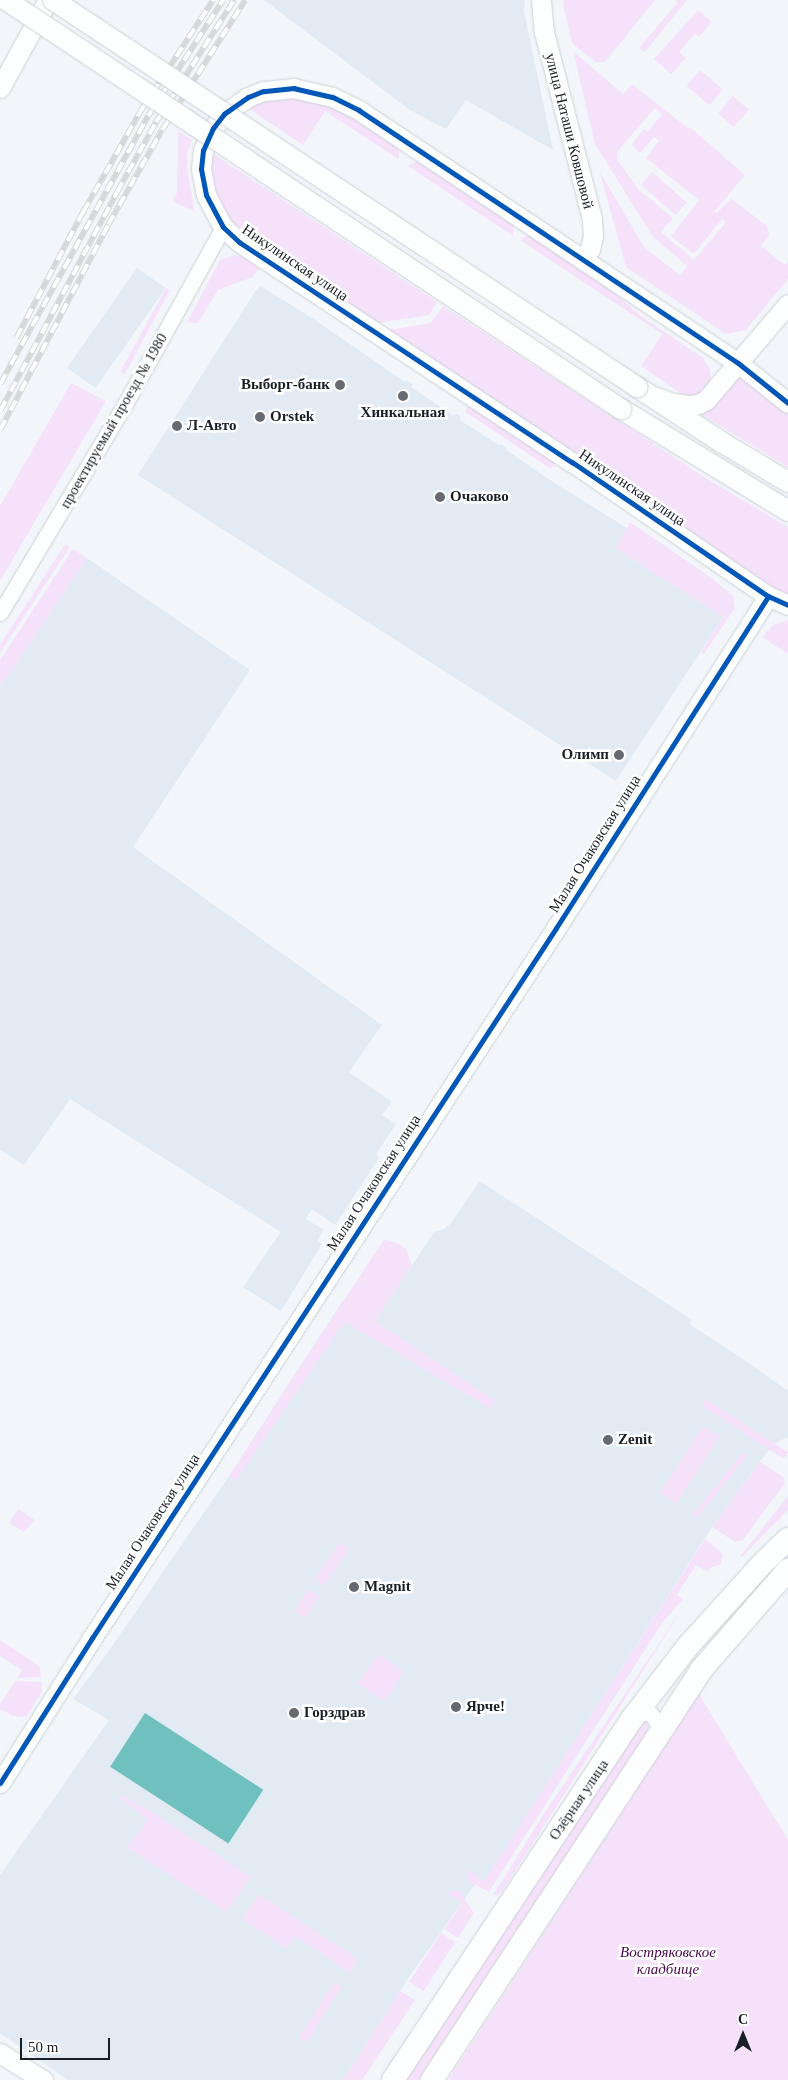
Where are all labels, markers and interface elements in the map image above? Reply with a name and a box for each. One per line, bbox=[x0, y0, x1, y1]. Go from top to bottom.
street label: улица Наташи Ковшовой bbox=[541, 51, 597, 211]
street label: Никулинская улица bbox=[238, 221, 352, 305]
street label: проектируемый проезд № 1980 bbox=[56, 330, 172, 512]
place label: Выборг-банк bbox=[241, 376, 330, 394]
marker: Выборг-банк bbox=[334, 379, 346, 391]
marker: Хинкальная bbox=[397, 390, 409, 402]
place label: Хинкальная bbox=[361, 404, 445, 422]
place label: Orstek bbox=[270, 408, 314, 426]
marker: Orstek bbox=[254, 411, 266, 423]
place label: Л-Авто bbox=[187, 417, 236, 435]
marker: Л-Авто bbox=[171, 420, 183, 432]
street label: Никулинская улица bbox=[575, 446, 689, 530]
place label: Очаково bbox=[450, 488, 509, 506]
marker: Очаково bbox=[434, 491, 446, 503]
place label: Олимп bbox=[561, 746, 609, 764]
marker: Олимп bbox=[613, 749, 625, 761]
street label: Малая Очаковская улица bbox=[545, 772, 645, 916]
street label: Малая Очаковская улица bbox=[323, 1111, 425, 1255]
place label: Zenit bbox=[618, 1431, 652, 1449]
marker: Zenit bbox=[602, 1434, 614, 1446]
street label: Малая Очаковская улица bbox=[102, 1450, 204, 1594]
place label: Magnit bbox=[364, 1578, 411, 1596]
marker: Magnit bbox=[348, 1581, 360, 1593]
place label: Ярче! bbox=[466, 1698, 505, 1716]
marker: Ярче! bbox=[450, 1701, 462, 1713]
place label: Горздрав bbox=[304, 1704, 366, 1722]
marker: Горздрав bbox=[288, 1707, 300, 1719]
street label: Озёрная улица bbox=[545, 1756, 613, 1844]
park label: Востряковское кладбище bbox=[620, 1943, 716, 1978]
north arrow bbox=[718, 2010, 768, 2060]
text: С bbox=[738, 2012, 748, 2027]
scale bar bbox=[22, 2028, 112, 2060]
text: 50 m bbox=[28, 2039, 58, 2055]

